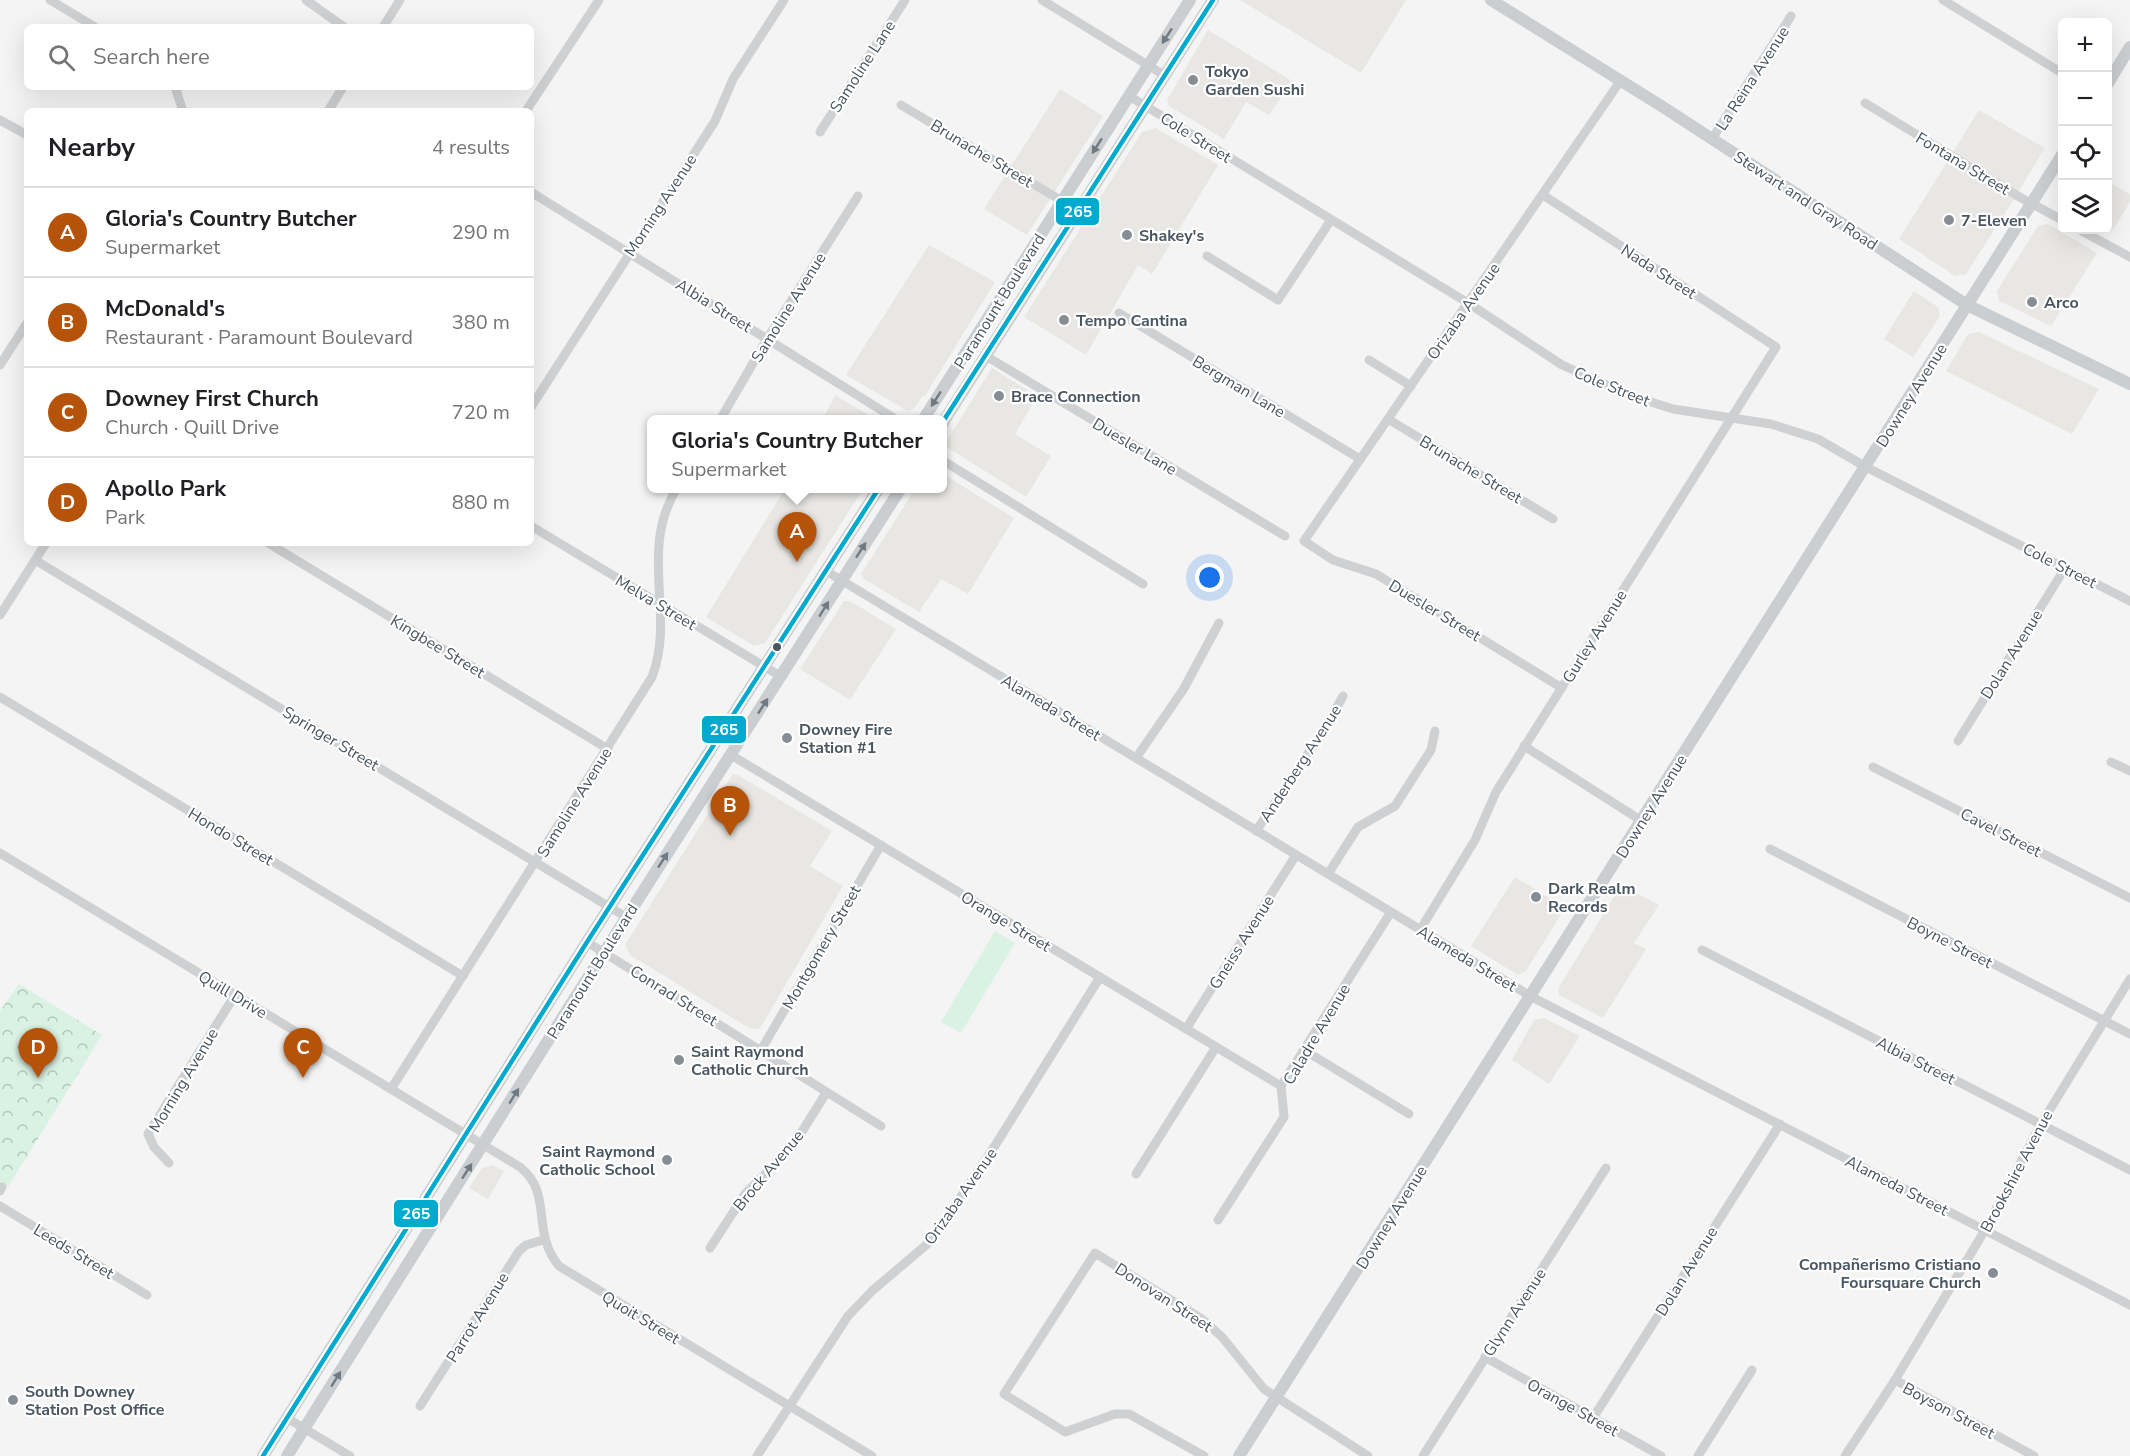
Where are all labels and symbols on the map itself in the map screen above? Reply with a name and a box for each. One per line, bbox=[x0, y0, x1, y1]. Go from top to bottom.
street label: Samoline Lane bbox=[825, 16, 901, 117]
street label: La Reina Avenue bbox=[1711, 22, 1795, 135]
one-way arrow bbox=[1161, 28, 1172, 45]
place label: Tokyo Garden Sushi bbox=[1205, 61, 1304, 101]
marker: Tokyo Garden Sushi bbox=[1186, 73, 1200, 87]
street label: Cole Street bbox=[1156, 107, 1236, 169]
street label: Brunache Street bbox=[926, 115, 1037, 193]
street label: Fontana Street bbox=[1911, 127, 2014, 201]
one-way arrow bbox=[1092, 138, 1103, 154]
street label: Stewart and Gray Road bbox=[1729, 146, 1882, 256]
street label: Morning Avenue bbox=[619, 150, 702, 261]
line badge: 265 bbox=[1055, 197, 1100, 226]
text: 265 bbox=[1064, 201, 1092, 223]
place label: 7-Eleven bbox=[1961, 210, 2027, 232]
marker: 7-Eleven bbox=[1942, 213, 1956, 227]
place label: Shakey's bbox=[1139, 225, 1204, 247]
marker: Shakey's bbox=[1120, 228, 1134, 242]
street label: Paramount Boulevard bbox=[949, 230, 1051, 374]
street label: Nada Street bbox=[1616, 239, 1701, 305]
street label: Samoline Avenue bbox=[746, 248, 831, 367]
street label: Orizaba Avenue bbox=[1422, 259, 1505, 365]
street label: Albia Street bbox=[671, 274, 756, 338]
place label: Arco bbox=[2044, 292, 2079, 314]
marker: Arco bbox=[2025, 295, 2039, 309]
place label: Tempo Cantina bbox=[1076, 310, 1188, 332]
marker: Tempo Cantina bbox=[1057, 313, 1071, 327]
street label: Downey Avenue bbox=[1871, 339, 1953, 452]
street label: Bergman Lane bbox=[1188, 351, 1289, 423]
street label: Cole Street bbox=[1570, 362, 1653, 412]
place label: Brace Connection bbox=[1011, 386, 1141, 408]
marker: Brace Connection bbox=[992, 389, 1006, 403]
one-way arrow bbox=[930, 391, 942, 407]
street label: Duesler Lane bbox=[1088, 413, 1181, 481]
street label: Brunache Street bbox=[1415, 431, 1526, 509]
pin: A bbox=[778, 512, 816, 562]
street label: Cole Street bbox=[2019, 538, 2101, 594]
one-way arrow bbox=[856, 542, 867, 558]
your location bbox=[1195, 563, 1224, 592]
street label: Melva Street bbox=[611, 570, 701, 636]
street label: Duesler Street bbox=[1384, 575, 1485, 647]
street label: Gurley Avenue bbox=[1557, 586, 1632, 687]
one-way arrow bbox=[818, 601, 829, 617]
street label: Dolan Avenue bbox=[1976, 606, 2048, 703]
street label: Kingbee Street bbox=[386, 610, 489, 684]
unlabelled marker bbox=[771, 641, 783, 653]
street label: Alameda Street bbox=[997, 669, 1105, 747]
one-way arrow bbox=[757, 698, 768, 714]
street label: Springer Street bbox=[278, 701, 383, 777]
street label: Anderberg Avenue bbox=[1255, 701, 1347, 826]
line badge: 265 bbox=[701, 715, 747, 744]
text: 265 bbox=[710, 719, 738, 741]
place label: Downey Fire Station #1 bbox=[799, 719, 893, 759]
marker: Downey Fire Station #1 bbox=[780, 731, 794, 745]
street label: Samoline Avenue bbox=[532, 743, 617, 862]
street label: Downey Avenue bbox=[1611, 750, 1693, 863]
pin: B bbox=[710, 786, 750, 836]
street label: Hondo Street bbox=[184, 803, 278, 871]
street label: Cavel Street bbox=[1956, 803, 2045, 863]
one-way arrow bbox=[657, 853, 669, 869]
place label: Dark Realm Records bbox=[1548, 878, 1635, 918]
street label: Montgomery Street bbox=[777, 881, 867, 1014]
street label: Orange Street bbox=[956, 886, 1055, 958]
marker: Dark Realm Records bbox=[1529, 890, 1543, 904]
street label: Gneiss Avenue bbox=[1204, 891, 1279, 994]
street label: Paramount Boulevard bbox=[542, 900, 644, 1044]
street label: Boyne Street bbox=[1903, 912, 1996, 974]
street label: Alameda Street bbox=[1413, 920, 1521, 998]
street label: Conrad Street bbox=[625, 960, 722, 1032]
street label: Quill Drive bbox=[194, 966, 271, 1024]
street label: Caladre Avenue bbox=[1278, 980, 1356, 1089]
street label: Morning Avenue bbox=[144, 1024, 224, 1137]
pin: D bbox=[18, 1028, 57, 1078]
pin: C bbox=[284, 1028, 322, 1078]
street label: Albia Street bbox=[1872, 1032, 1959, 1090]
place label: Saint Raymond Catholic Church bbox=[691, 1041, 809, 1081]
marker: Saint Raymond Catholic Church bbox=[672, 1053, 686, 1067]
one-way arrow bbox=[508, 1088, 519, 1104]
street label: Brookshire Avenue bbox=[1975, 1107, 2058, 1236]
street label: Brock Avenue bbox=[728, 1126, 809, 1216]
place label: Saint Raymond Catholic School bbox=[539, 1141, 655, 1181]
street label: Orizaba Avenue bbox=[919, 1144, 1002, 1250]
street label: Alameda Street bbox=[1841, 1151, 1952, 1221]
marker: Saint Raymond Catholic School bbox=[660, 1153, 674, 1167]
street label: Downey Avenue bbox=[1351, 1161, 1433, 1274]
one-way arrow bbox=[461, 1163, 472, 1179]
line badge: 265 bbox=[393, 1199, 439, 1228]
text: 265 bbox=[402, 1203, 430, 1225]
street label: Leeds Street bbox=[29, 1219, 118, 1285]
street label: Dolan Avenue bbox=[1651, 1223, 1723, 1320]
place label: Compañerismo Cristiano Foursquare Church bbox=[1799, 1254, 1981, 1294]
street label: Donovan Street bbox=[1110, 1258, 1217, 1338]
street label: Glynn Avenue bbox=[1478, 1264, 1552, 1361]
marker: Compañerismo Cristiano Foursquare Church bbox=[1986, 1266, 2000, 1280]
street label: Parrot Avenue bbox=[441, 1268, 514, 1367]
street label: Quoit Street bbox=[597, 1286, 684, 1350]
one-way arrow bbox=[330, 1371, 341, 1387]
street label: Orange Street bbox=[1523, 1374, 1622, 1442]
street label: Boyson Street bbox=[1899, 1377, 1999, 1445]
place label: South Downey Station Post Office bbox=[25, 1381, 165, 1421]
marker: South Downey Station Post Office bbox=[6, 1393, 20, 1407]

